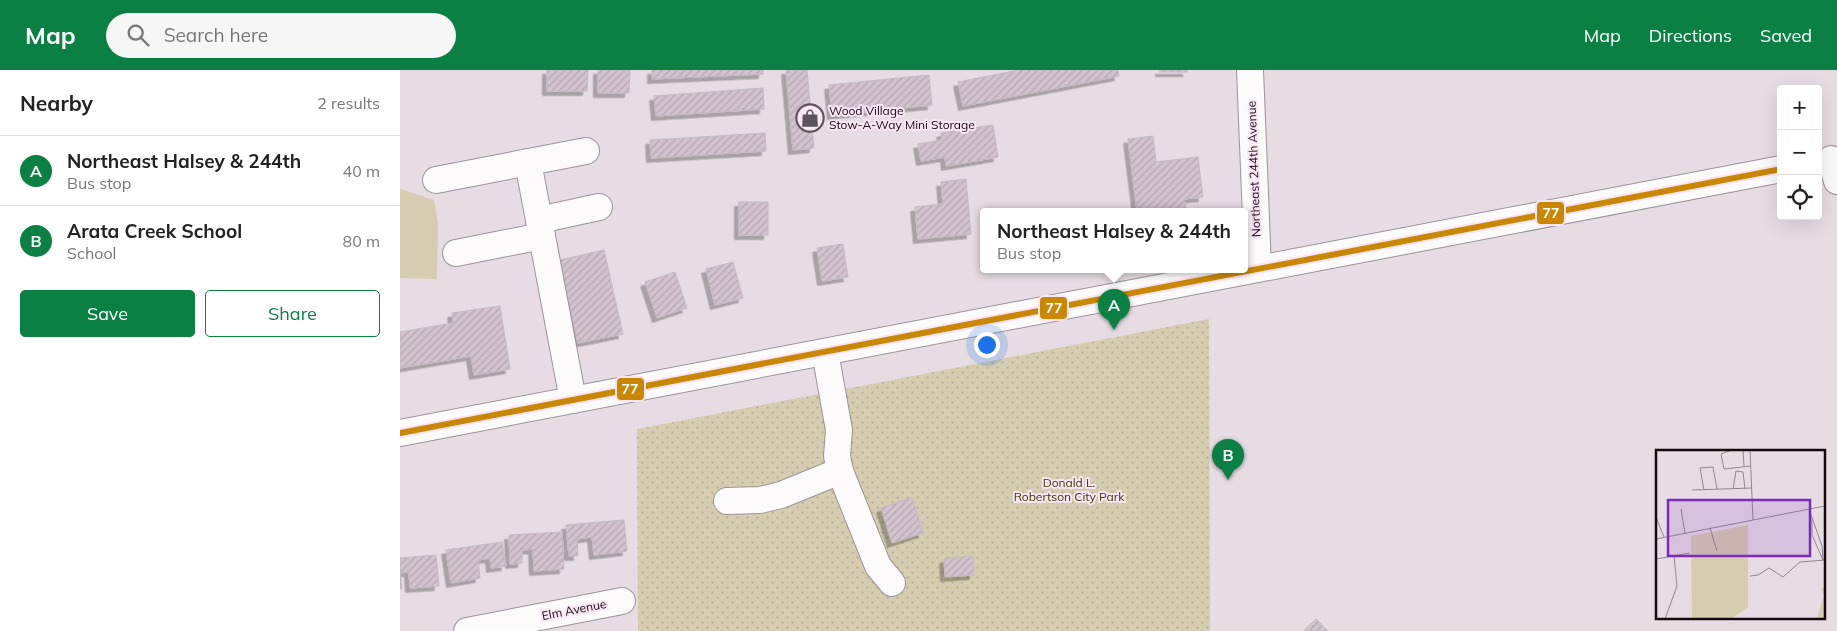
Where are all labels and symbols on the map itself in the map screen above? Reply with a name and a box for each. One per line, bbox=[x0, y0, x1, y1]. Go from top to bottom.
street label: Northeast 244th Avenue bbox=[1244, 101, 1263, 237]
shop icon: Wood Village Stow-A-Way Mini Storage bbox=[795, 103, 825, 133]
place label: Wood Village Stow-A-Way Mini Storage bbox=[829, 103, 975, 132]
line badge: 77 bbox=[1536, 201, 1565, 225]
text: 77 bbox=[1543, 204, 1559, 222]
pin: A bbox=[1098, 289, 1130, 330]
line badge: 77 bbox=[1039, 296, 1068, 320]
text: 77 bbox=[1046, 299, 1062, 317]
your location bbox=[974, 332, 1000, 358]
line badge: 77 bbox=[616, 377, 645, 401]
text: 77 bbox=[622, 380, 638, 398]
pin: B bbox=[1212, 439, 1244, 480]
inset map bbox=[1656, 450, 1824, 618]
park label: Donald L. Robertson City Park bbox=[1014, 475, 1125, 504]
street label: Elm Avenue bbox=[540, 596, 607, 623]

